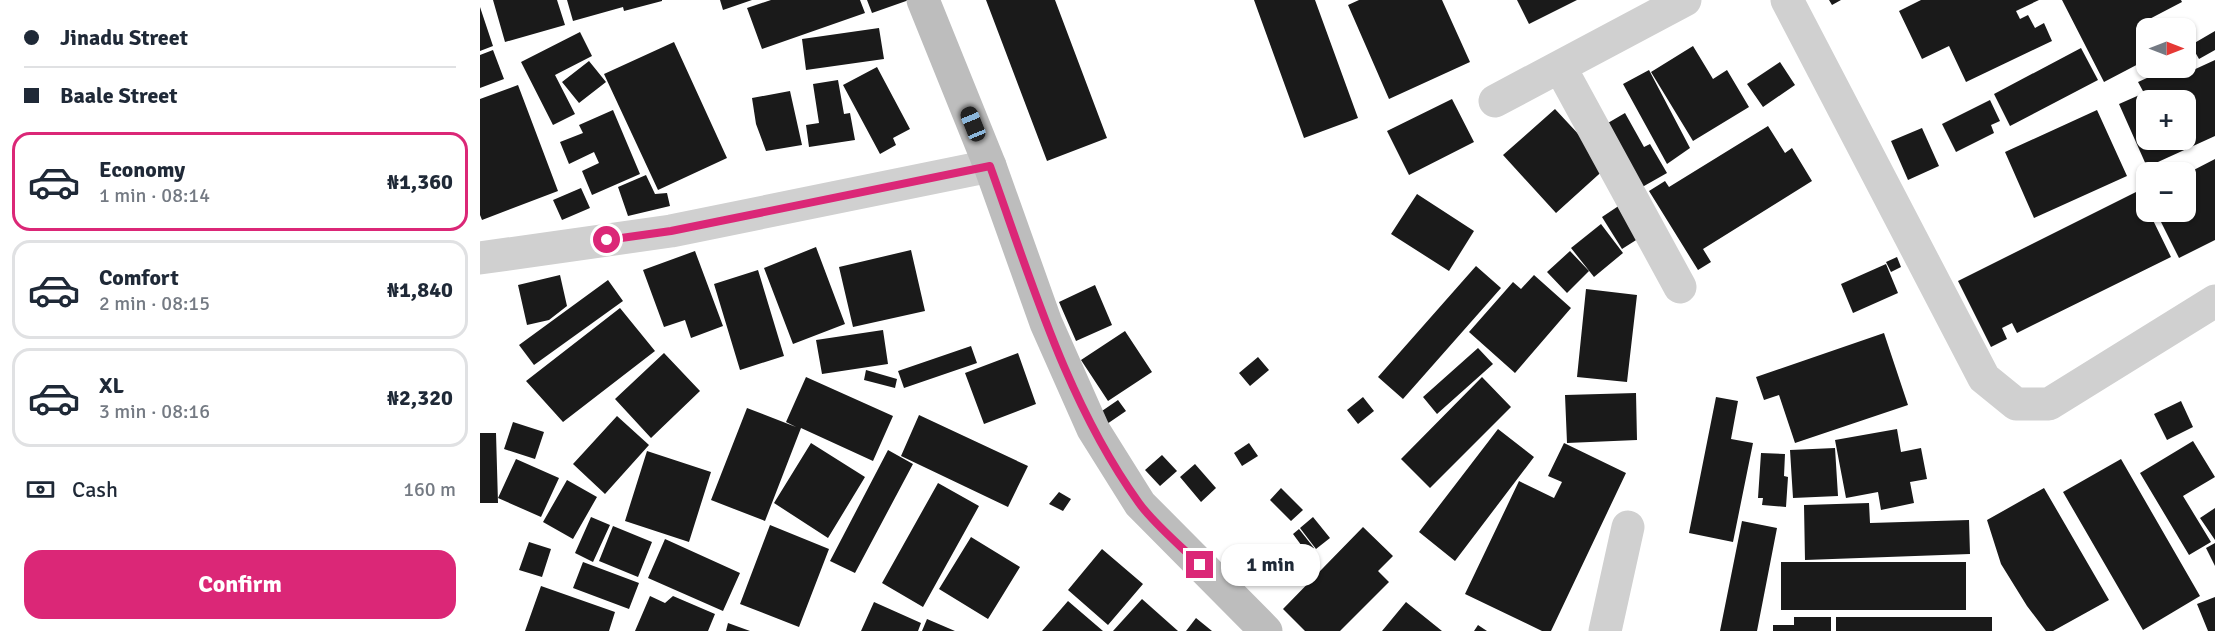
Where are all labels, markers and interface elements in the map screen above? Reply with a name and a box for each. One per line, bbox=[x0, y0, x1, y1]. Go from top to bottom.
north arrow bbox=[2136, 18, 2196, 78]
map controls bbox=[2136, 18, 2196, 222]
text: Jinadu Street bbox=[60, 24, 188, 51]
text: Baale Street bbox=[60, 82, 178, 109]
button: + bbox=[2136, 90, 2196, 150]
car bbox=[958, 104, 988, 144]
icon: car bbox=[27, 155, 81, 209]
text: Economy bbox=[99, 156, 185, 183]
button: − bbox=[2136, 162, 2196, 222]
text: ₦1,360 bbox=[387, 168, 453, 195]
text: 1 min · 08:14 bbox=[99, 183, 210, 208]
route start bbox=[593, 226, 620, 253]
icon: car bbox=[27, 263, 81, 317]
text: Comfort bbox=[99, 264, 179, 291]
text: ₦1,840 bbox=[387, 276, 453, 303]
text: 2 min · 08:15 bbox=[99, 291, 210, 316]
icon: car bbox=[27, 371, 81, 425]
text: XL bbox=[99, 372, 124, 399]
text: ₦2,320 bbox=[387, 384, 453, 411]
text: 3 min · 08:16 bbox=[99, 399, 210, 424]
icon: cash bbox=[24, 473, 57, 506]
text: Cash bbox=[72, 476, 118, 503]
text: 160 m bbox=[403, 477, 456, 502]
callout: 1 min bbox=[1221, 544, 1320, 586]
button: Confirm bbox=[24, 550, 456, 619]
route end bbox=[1186, 551, 1213, 578]
text: 1 min bbox=[1246, 552, 1295, 577]

